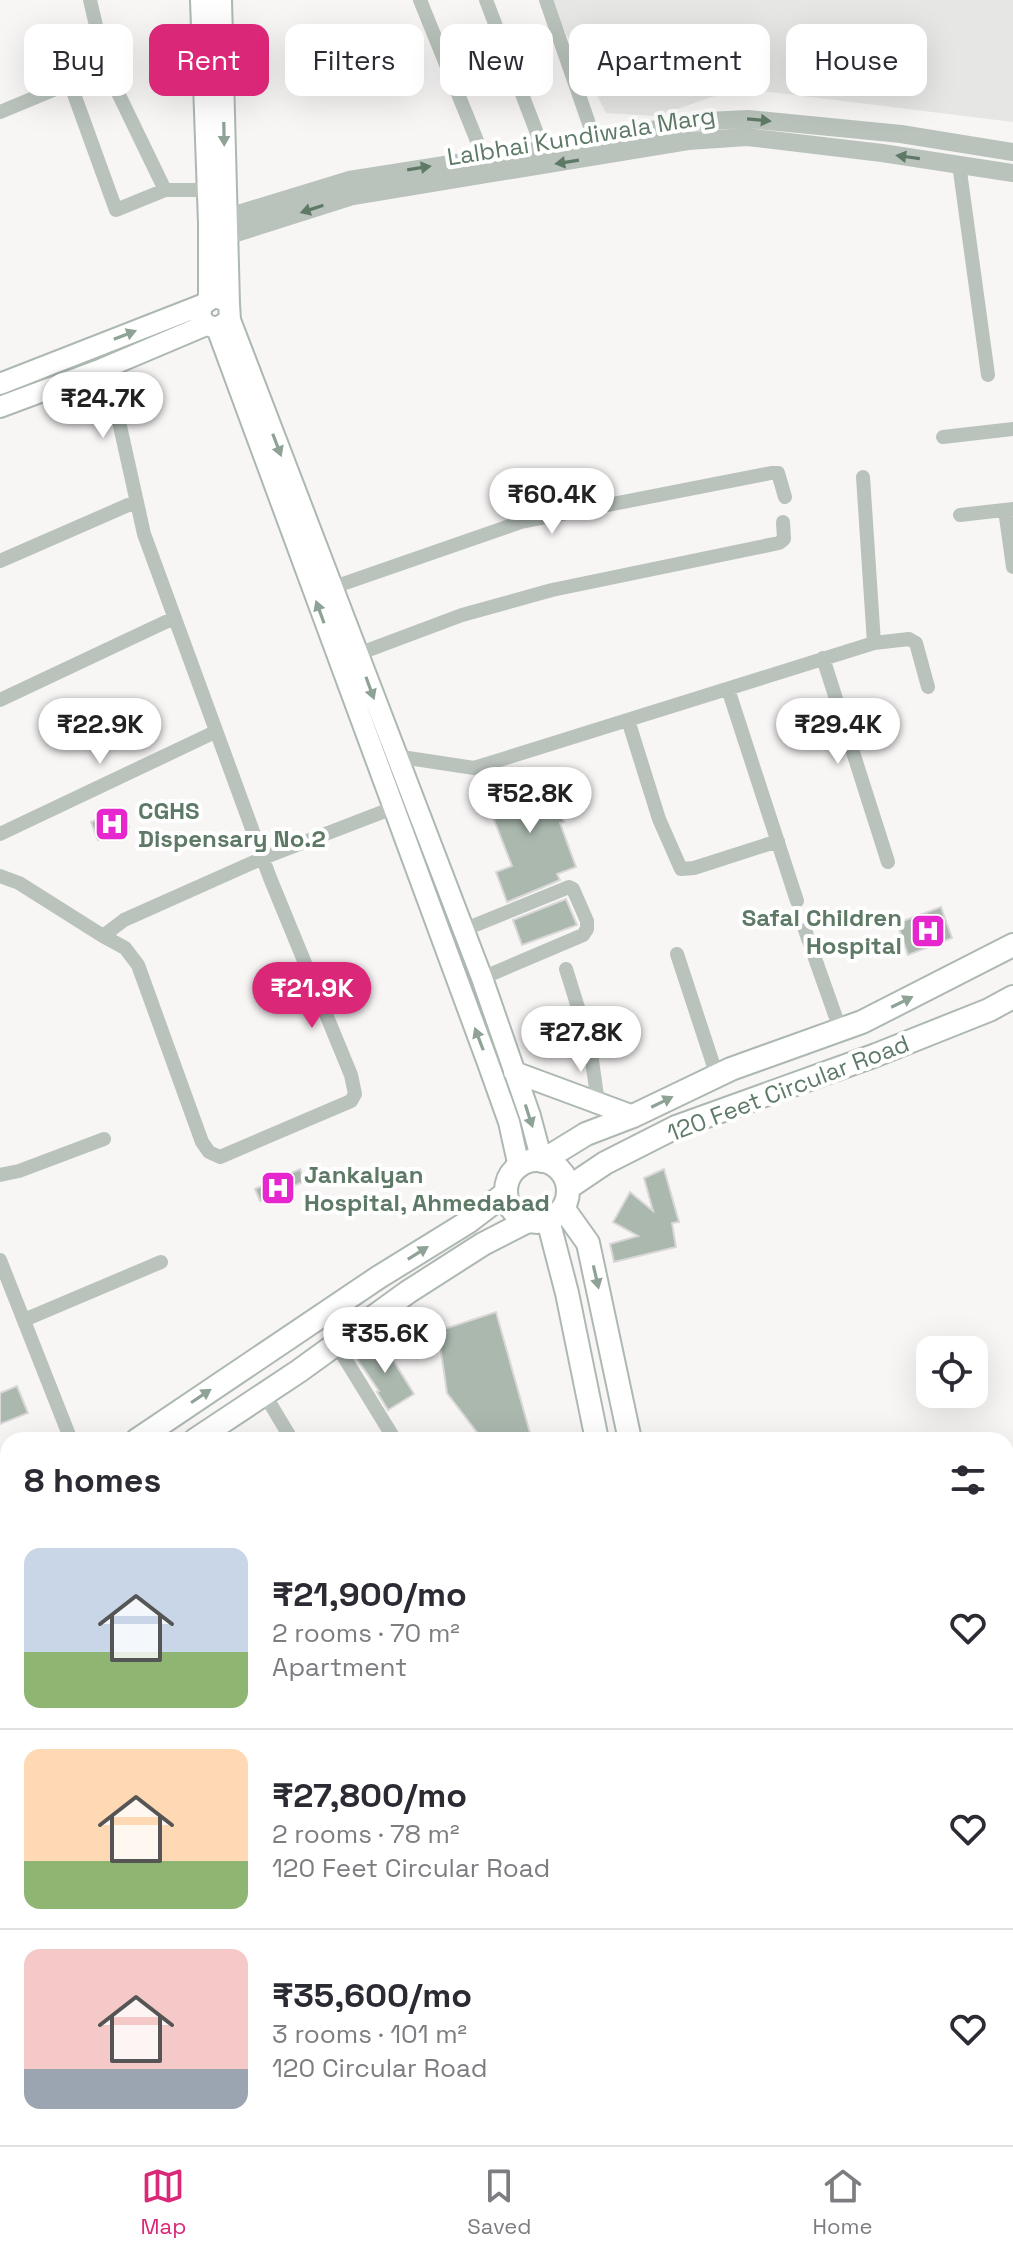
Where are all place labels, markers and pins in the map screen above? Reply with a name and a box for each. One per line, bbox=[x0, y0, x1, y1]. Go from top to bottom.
pin: ₹24.7K bbox=[38, 372, 168, 440]
pin: ₹60.4K bbox=[487, 468, 617, 536]
pin: ₹22.9K bbox=[35, 698, 165, 766]
pin: ₹29.4K bbox=[773, 698, 903, 766]
pin: ₹52.8K bbox=[465, 767, 595, 835]
place label: CGHS Dispensary No.2 bbox=[138, 795, 326, 854]
hospital icon: CGHS Dispensary No.2 bbox=[93, 805, 131, 843]
place label: Safal Children Hospital bbox=[742, 902, 902, 961]
hospital icon: Safal Children Hospital bbox=[909, 912, 947, 950]
pin: ₹21.9K bbox=[247, 962, 377, 1030]
pin: ₹27.8K bbox=[516, 1006, 646, 1074]
place label: Jankalyan Hospital, Ahmedabad bbox=[304, 1159, 550, 1218]
hospital icon: Jankalyan Hospital, Ahmedabad bbox=[259, 1169, 297, 1207]
pin: ₹35.6K bbox=[320, 1307, 450, 1375]

